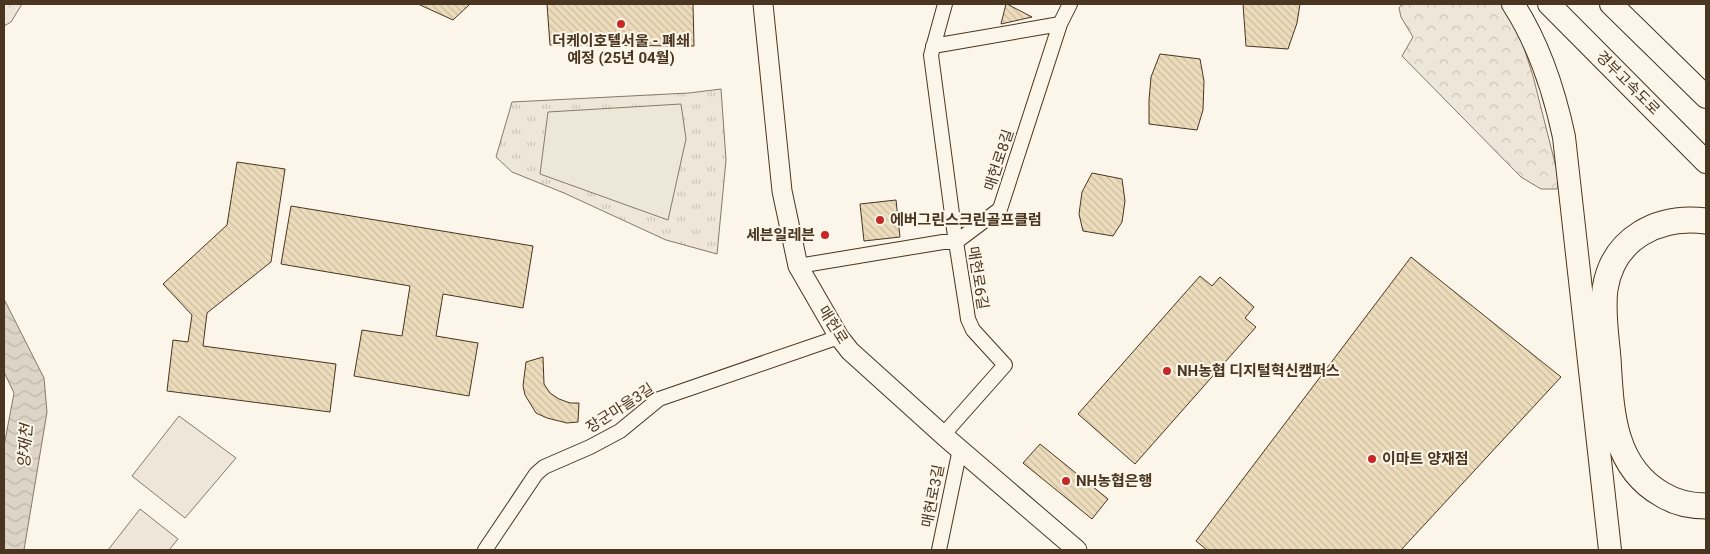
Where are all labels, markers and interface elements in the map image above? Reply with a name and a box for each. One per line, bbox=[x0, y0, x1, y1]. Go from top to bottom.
marker: 더케이호텔서울 - 폐쇄 예정 (25년 04월) bbox=[615, 18, 627, 30]
place label: 더케이호텔서울 - 폐쇄 예정 (25년 04월) bbox=[552, 32, 690, 67]
street label: 경부고속도로 bbox=[1592, 47, 1664, 119]
street label: 매헌로8길 bbox=[981, 127, 1017, 193]
place label: 에버그린스크린골프클럼 bbox=[890, 211, 1042, 229]
marker: 에버그린스크린골프클럼 bbox=[874, 214, 886, 226]
place label: 세븐일레븐 bbox=[746, 226, 815, 244]
marker: 세븐일레븐 bbox=[819, 229, 831, 241]
street label: 매헌로6길 bbox=[964, 245, 992, 311]
street label: 매헌로 bbox=[814, 303, 852, 347]
place label: NH농협 디지털혁신캠퍼스 bbox=[1177, 362, 1340, 380]
marker: NH농협 디지털혁신캠퍼스 bbox=[1161, 365, 1173, 377]
street label: 장군마을3길 bbox=[583, 379, 657, 437]
water label: 양재천 bbox=[14, 421, 36, 469]
place label: 이마트 양재점 bbox=[1382, 450, 1469, 468]
marker: 이마트 양재점 bbox=[1366, 453, 1378, 465]
street label: 매헌로3길 bbox=[918, 463, 948, 529]
place label: NH농협은행 bbox=[1076, 472, 1152, 490]
marker: NH농협은행 bbox=[1060, 475, 1072, 487]

